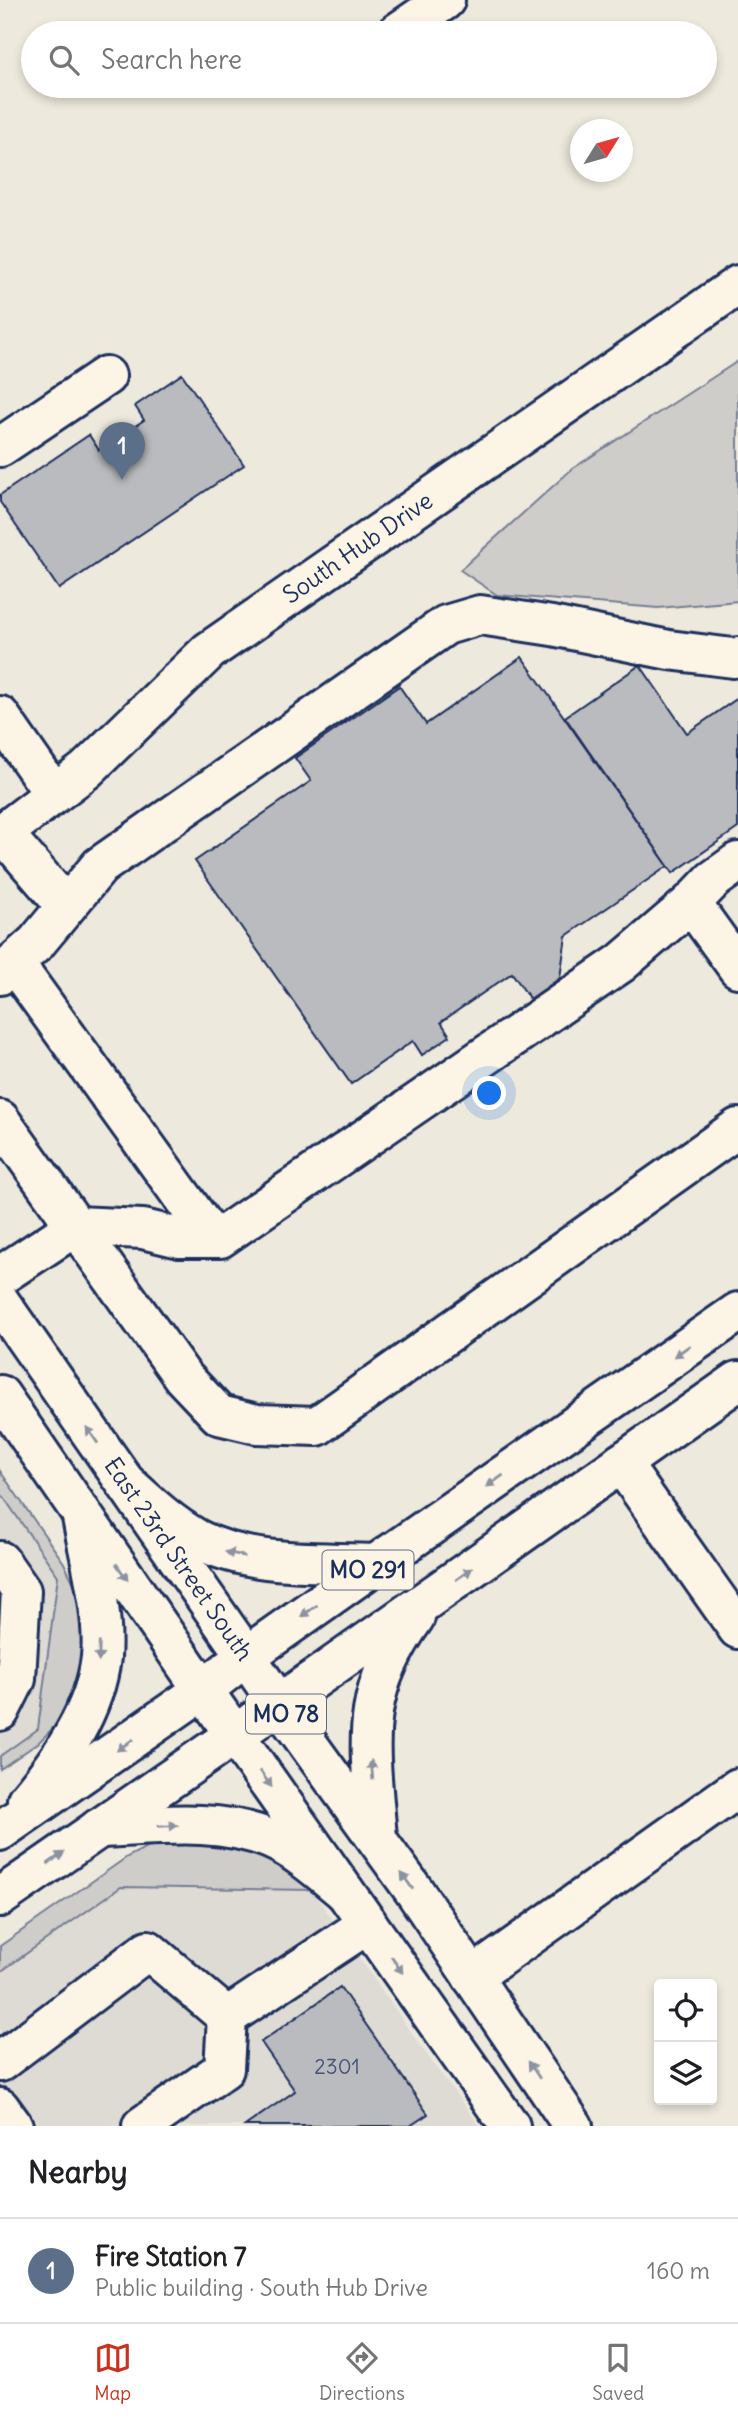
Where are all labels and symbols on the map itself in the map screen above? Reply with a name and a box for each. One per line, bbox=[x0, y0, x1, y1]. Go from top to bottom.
north arrow bbox=[570, 119, 633, 182]
pin: 1 bbox=[99, 422, 145, 480]
street label: South Hub Drive bbox=[277, 485, 438, 609]
your location bbox=[472, 1076, 506, 1110]
one-way arrow bbox=[673, 1344, 691, 1358]
one-way arrow bbox=[85, 1426, 99, 1444]
street label: East 23rd Street South bbox=[98, 1451, 260, 1666]
one-way arrow bbox=[486, 1474, 504, 1488]
one-way arrow bbox=[224, 1548, 246, 1559]
road number: MO 291 bbox=[322, 1550, 414, 1590]
one-way arrow bbox=[115, 1563, 129, 1581]
one-way arrow bbox=[455, 1567, 473, 1581]
one-way arrow bbox=[300, 1604, 318, 1618]
one-way arrow bbox=[94, 1642, 105, 1664]
road number: MO 78 bbox=[246, 1694, 326, 1734]
one-way arrow bbox=[116, 1738, 134, 1752]
one-way arrow bbox=[366, 1759, 377, 1781]
one-way arrow bbox=[259, 1770, 273, 1788]
one-way arrow bbox=[157, 1820, 179, 1831]
one-way arrow bbox=[47, 1851, 65, 1865]
one-way arrow bbox=[400, 1872, 414, 1890]
one-way arrow bbox=[390, 1956, 404, 1974]
house number: 2301 bbox=[314, 2053, 360, 2080]
one-way arrow bbox=[527, 2061, 541, 2079]

